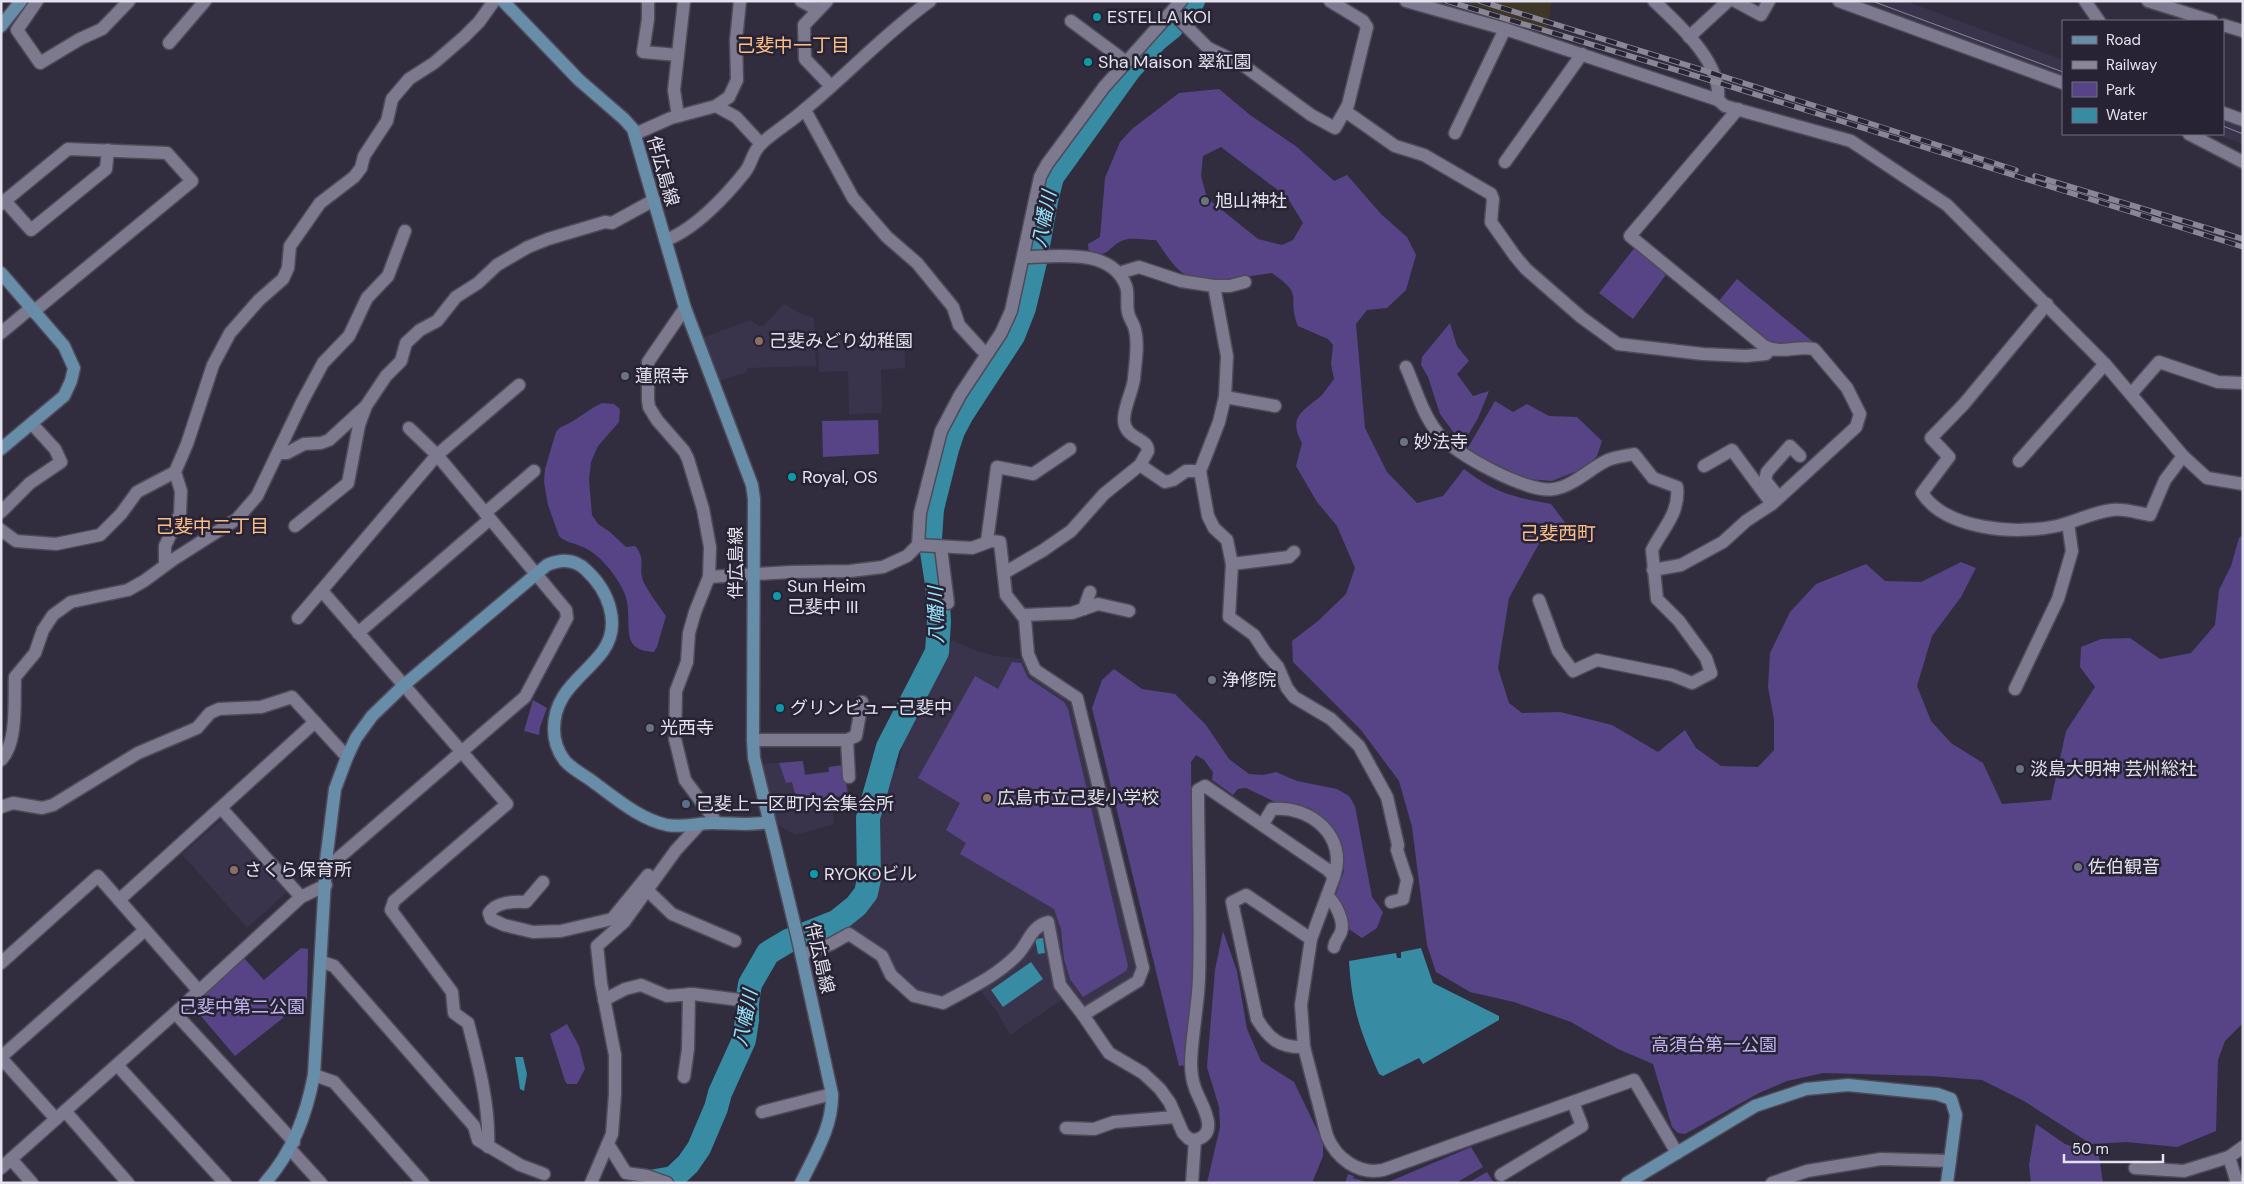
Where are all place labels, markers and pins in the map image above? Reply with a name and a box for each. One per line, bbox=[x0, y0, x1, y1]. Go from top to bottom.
place label: ESTELLA KOI bbox=[1107, 5, 1211, 29]
marker: ESTELLA KOI bbox=[1091, 11, 1103, 23]
place label: Sha Maison 翠紅園 bbox=[1098, 50, 1251, 74]
marker: Sha Maison 翠紅園 bbox=[1082, 56, 1094, 68]
place label: 旭山神社 bbox=[1215, 189, 1287, 213]
marker: 旭山神社 bbox=[1199, 195, 1211, 207]
place label: 己斐みどり幼稚園 bbox=[769, 329, 913, 353]
marker: 己斐みどり幼稚園 bbox=[753, 335, 765, 347]
place label: 蓮照寺 bbox=[635, 364, 689, 388]
marker: 蓮照寺 bbox=[619, 370, 631, 382]
place label: 妙法寺 bbox=[1414, 430, 1468, 454]
marker: 妙法寺 bbox=[1398, 436, 1410, 448]
place label: Royal, OS bbox=[802, 465, 878, 489]
marker: Royal, OS bbox=[786, 471, 798, 483]
place label: Sun Heim 己斐中 III bbox=[787, 574, 866, 619]
marker: Sun Heim 己斐中 III bbox=[771, 590, 783, 602]
place label: 浄修院 bbox=[1222, 668, 1276, 692]
marker: 浄修院 bbox=[1206, 674, 1218, 686]
place label: グリンビュー己斐中 bbox=[790, 696, 952, 720]
marker: グリンビュー己斐中 bbox=[774, 702, 786, 714]
place label: 光西寺 bbox=[660, 716, 714, 740]
marker: 光西寺 bbox=[644, 722, 656, 734]
place label: 淡島大明神 芸州総社 bbox=[2030, 757, 2197, 781]
marker: 淡島大明神 芸州総社 bbox=[2014, 763, 2026, 775]
place label: 広島市立己斐小学校 bbox=[997, 786, 1159, 810]
place label: 己斐上一区町内会集会所 bbox=[696, 792, 894, 816]
marker: 広島市立己斐小学校 bbox=[981, 792, 993, 804]
marker: 己斐上一区町内会集会所 bbox=[680, 798, 692, 810]
place label: 佐伯観音 bbox=[2088, 855, 2160, 879]
place label: さくら保育所 bbox=[244, 858, 352, 882]
marker: 佐伯観音 bbox=[2072, 861, 2084, 873]
place label: RYOKOビル bbox=[824, 862, 917, 886]
marker: さくら保育所 bbox=[228, 864, 240, 876]
marker: RYOKOビル bbox=[808, 868, 820, 880]

